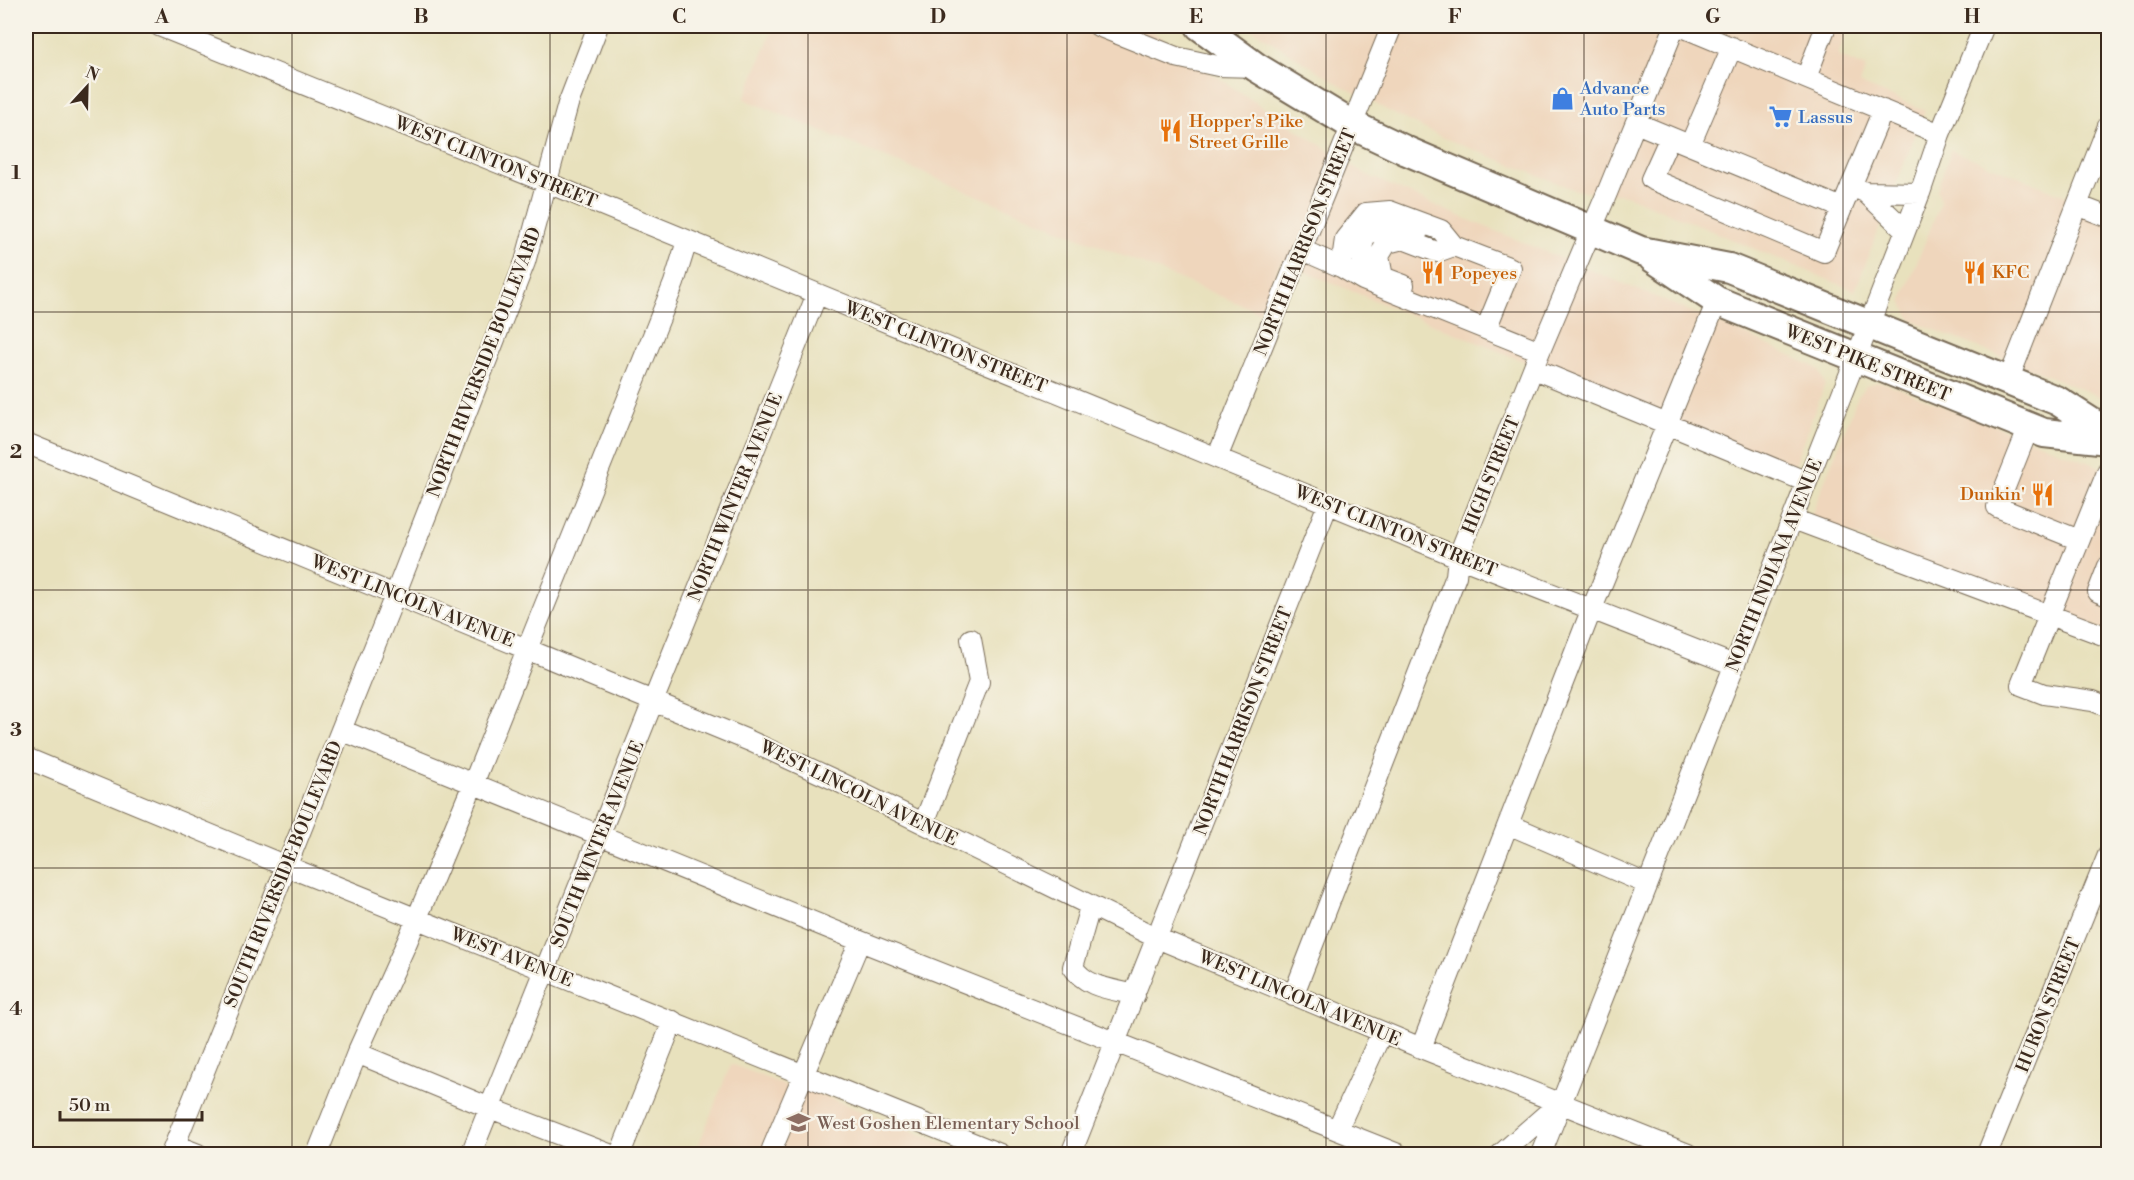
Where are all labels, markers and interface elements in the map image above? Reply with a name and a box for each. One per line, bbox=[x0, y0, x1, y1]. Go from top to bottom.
text: A bbox=[154, 5, 170, 30]
text: B bbox=[413, 5, 429, 30]
text: C bbox=[672, 5, 686, 30]
text: D bbox=[930, 5, 946, 30]
text: E bbox=[1189, 5, 1203, 30]
text: F bbox=[1448, 5, 1462, 30]
text: G bbox=[1705, 5, 1721, 30]
text: H bbox=[1964, 5, 1981, 30]
north arrow bbox=[57, 57, 117, 117]
text: N bbox=[83, 62, 102, 86]
place label: Advance Auto Parts bbox=[1579, 77, 1666, 121]
shop icon: Advance Auto Parts bbox=[1549, 85, 1575, 111]
supermarket icon: Lassus bbox=[1767, 104, 1793, 130]
place label: Lassus bbox=[1798, 106, 1853, 129]
place label: Hopper's Pike Street Grille bbox=[1189, 110, 1303, 154]
street label: WEST CLINTON STREET bbox=[390, 111, 601, 214]
restaurant icon: Hopper's Pike Street Grille bbox=[1158, 118, 1184, 144]
street label: NORTH HARRISON STREET bbox=[1249, 125, 1362, 359]
text: 1 bbox=[11, 161, 21, 186]
street label: NORTH RIVERSIDE BOULEVARD bbox=[422, 224, 547, 501]
restaurant icon: KFC bbox=[1961, 259, 1987, 285]
restaurant icon: Popeyes bbox=[1420, 260, 1446, 286]
place label: KFC bbox=[1992, 261, 2029, 284]
place label: Popeyes bbox=[1451, 262, 1517, 285]
street label: WEST CLINTON STREET bbox=[840, 296, 1051, 399]
street label: WEST PIKE STREET bbox=[1781, 319, 1954, 407]
street label: NORTH WINTER AVENUE bbox=[683, 390, 788, 605]
street label: HIGH STREET bbox=[1457, 413, 1526, 538]
text: 2 bbox=[10, 440, 22, 465]
street label: NORTH INDIANA AVENUE bbox=[1721, 455, 1828, 675]
street label: WEST CLINTON STREET bbox=[1290, 480, 1501, 583]
restaurant icon: Dunkin' bbox=[2030, 481, 2056, 507]
place label: Dunkin' bbox=[1960, 483, 2025, 506]
street label: WEST LINCOLN AVENUE bbox=[307, 550, 518, 653]
street label: NORTH HARRISON STREET bbox=[1189, 603, 1298, 839]
text: 3 bbox=[10, 718, 22, 743]
street label: WEST LINCOLN AVENUE bbox=[755, 735, 962, 851]
street label: SOUTH RIVERSIDE BOULEVARD bbox=[219, 737, 348, 1011]
street label: SOUTH WINTER AVENUE bbox=[545, 737, 650, 951]
street label: WEST AVENUE bbox=[446, 922, 576, 993]
street label: HURON STREET bbox=[2011, 934, 2086, 1076]
street label: WEST LINCOLN AVENUE bbox=[1194, 945, 1404, 1052]
text: 4 bbox=[9, 997, 23, 1022]
scale bar bbox=[60, 1084, 202, 1122]
text: 50 m bbox=[69, 1094, 111, 1117]
school or university icon: West Goshen Elementary School bbox=[786, 1110, 812, 1136]
place label: West Goshen Elementary School bbox=[816, 1112, 1080, 1135]

